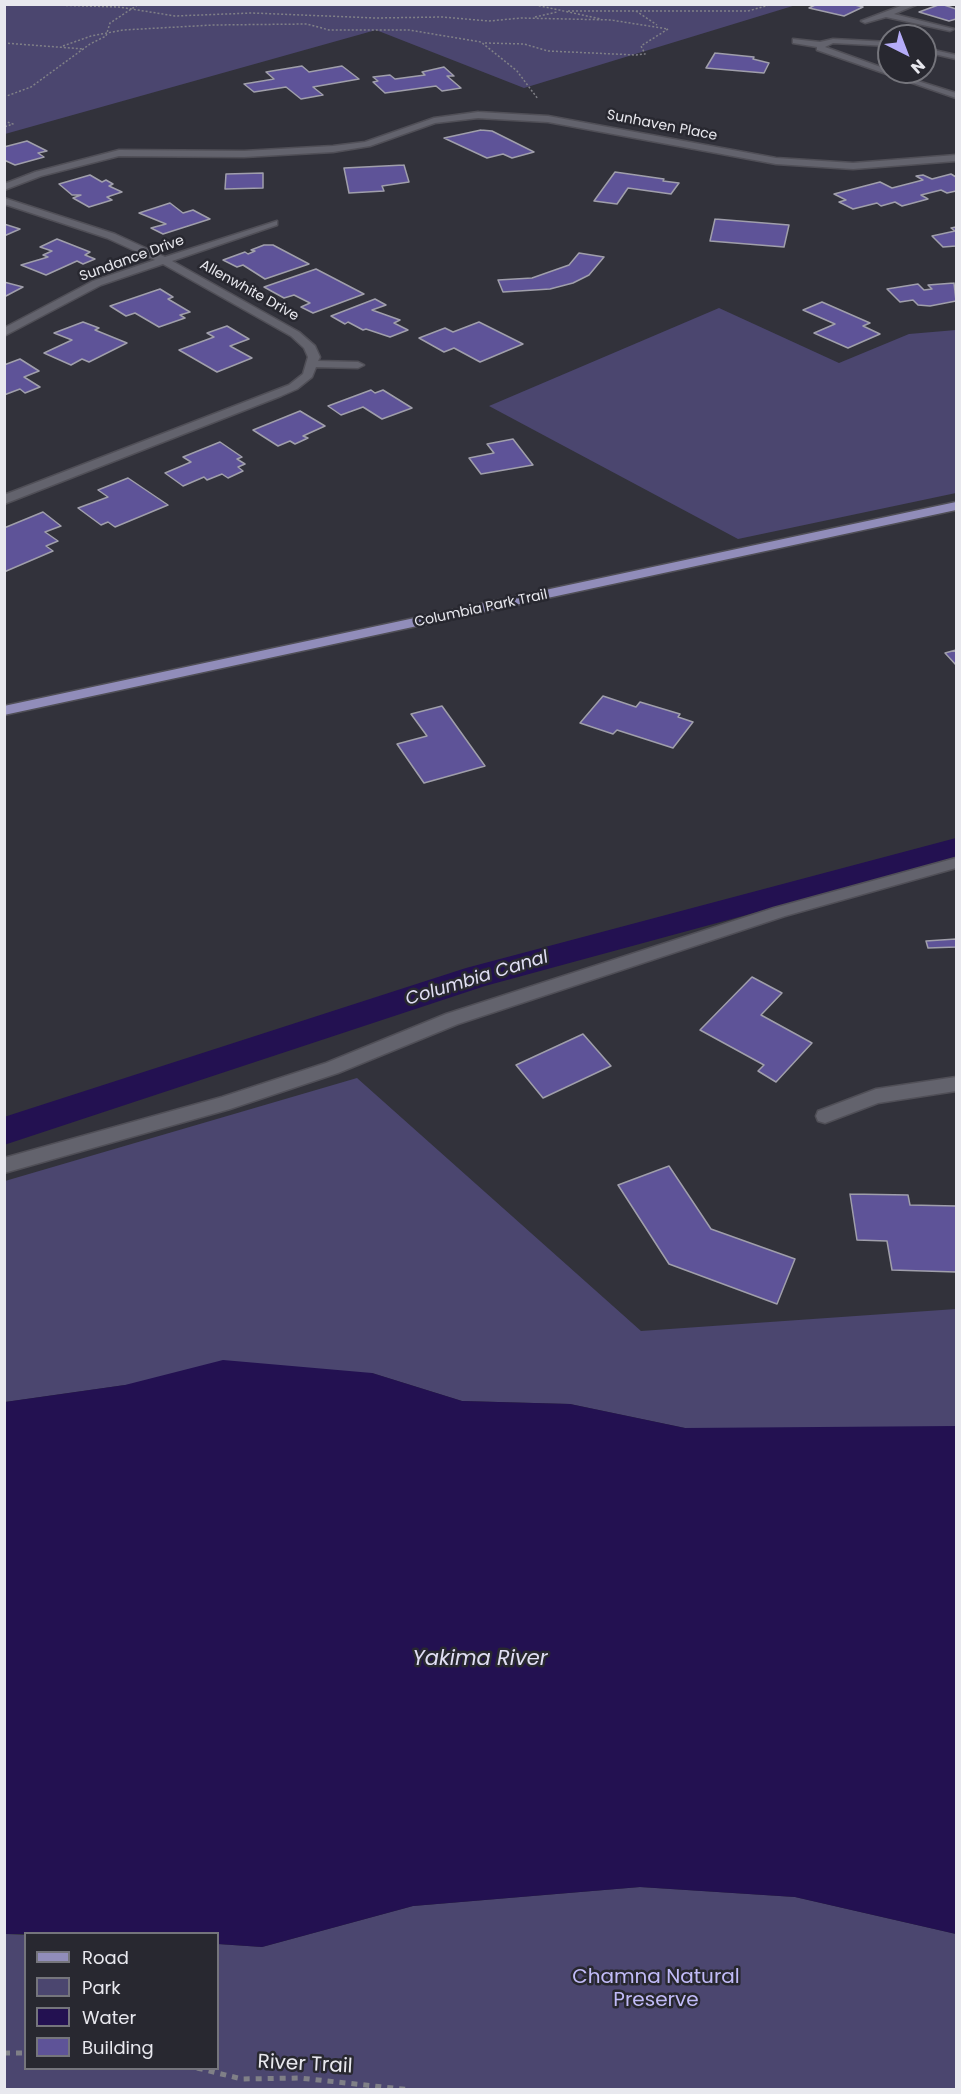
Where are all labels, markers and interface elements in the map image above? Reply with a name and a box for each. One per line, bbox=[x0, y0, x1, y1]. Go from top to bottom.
north arrow bbox=[877, 24, 937, 84]
text: N bbox=[906, 54, 930, 79]
street label: Sunhaven Place bbox=[605, 107, 719, 145]
street label: Sundance Drive bbox=[77, 232, 187, 286]
street label: Allenwhite Drive bbox=[197, 257, 301, 325]
street label: Columbia Park Trail bbox=[413, 587, 549, 631]
water label: Columbia Canal bbox=[403, 947, 551, 1011]
water label: Yakima River bbox=[412, 1647, 548, 1673]
legend bbox=[24, 1932, 219, 2070]
text: Road bbox=[82, 1945, 129, 1970]
park label: Chamna Natural Preserve bbox=[572, 1966, 740, 2013]
text: Park bbox=[82, 1975, 121, 2000]
text: Water bbox=[82, 2005, 136, 2030]
text: Building bbox=[82, 2035, 154, 2060]
street label: River Trail bbox=[257, 2051, 353, 2079]

